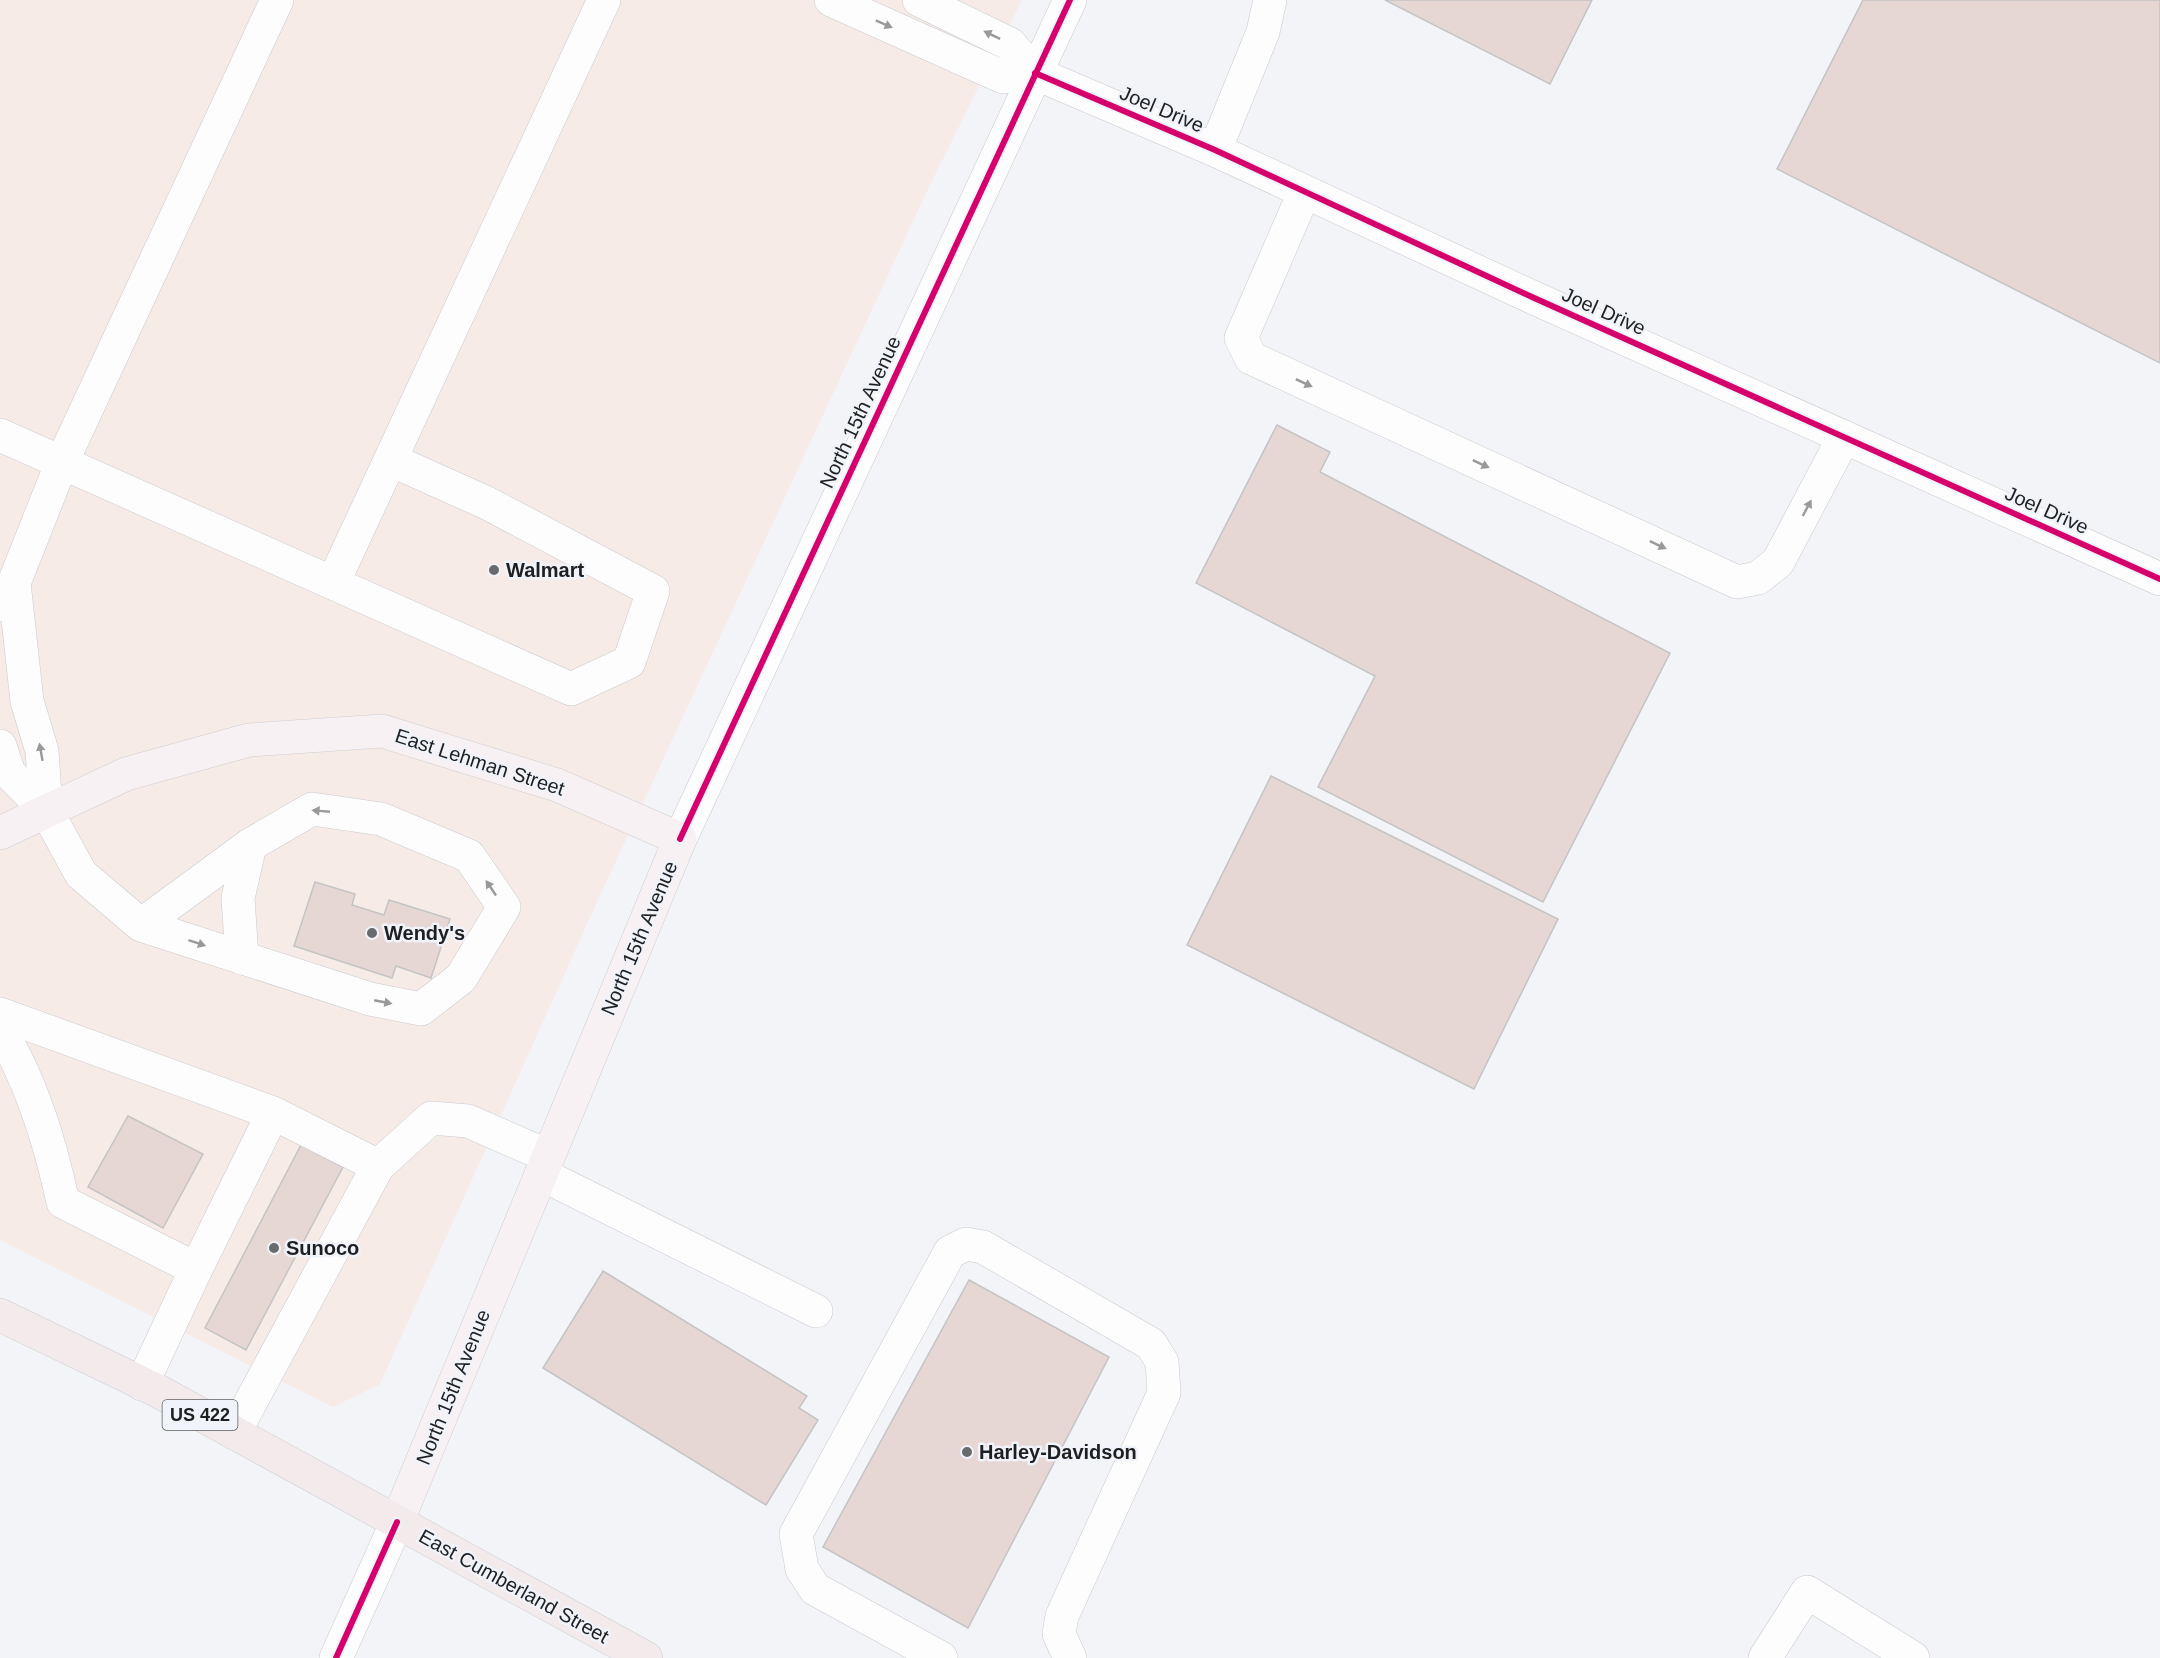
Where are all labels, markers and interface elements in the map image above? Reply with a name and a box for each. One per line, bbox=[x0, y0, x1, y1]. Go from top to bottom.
one-way arrow bbox=[876, 19, 894, 29]
one-way arrow bbox=[983, 31, 1000, 40]
street label: Joel Drive bbox=[1117, 82, 1207, 136]
street label: Joel Drive bbox=[1559, 283, 1649, 339]
street label: North 15th Avenue bbox=[815, 332, 905, 492]
one-way arrow bbox=[1295, 378, 1312, 387]
one-way arrow bbox=[1472, 459, 1490, 469]
street label: Joel Drive bbox=[2002, 482, 2092, 538]
one-way arrow bbox=[1802, 499, 1812, 516]
one-way arrow bbox=[1650, 541, 1667, 550]
place label: Walmart bbox=[506, 559, 585, 581]
marker: Walmart bbox=[487, 563, 501, 577]
street label: East Lehman Street bbox=[393, 724, 568, 800]
one-way arrow bbox=[36, 742, 45, 761]
one-way arrow bbox=[311, 806, 330, 816]
street label: North 15th Avenue bbox=[597, 858, 681, 1018]
one-way arrow bbox=[486, 880, 497, 896]
place label: Wendy's bbox=[384, 922, 465, 944]
marker: Wendy's bbox=[365, 926, 379, 940]
one-way arrow bbox=[188, 939, 206, 948]
one-way arrow bbox=[374, 997, 393, 1006]
place label: Sunoco bbox=[286, 1237, 359, 1259]
marker: Sunoco bbox=[267, 1241, 281, 1255]
street label: North 15th Avenue bbox=[412, 1306, 494, 1468]
road number: US 422 bbox=[162, 1400, 238, 1430]
place label: Harley-Davidson bbox=[979, 1441, 1137, 1463]
marker: Harley-Davidson bbox=[960, 1445, 974, 1459]
street label: East Cumberland Street bbox=[415, 1525, 613, 1648]

